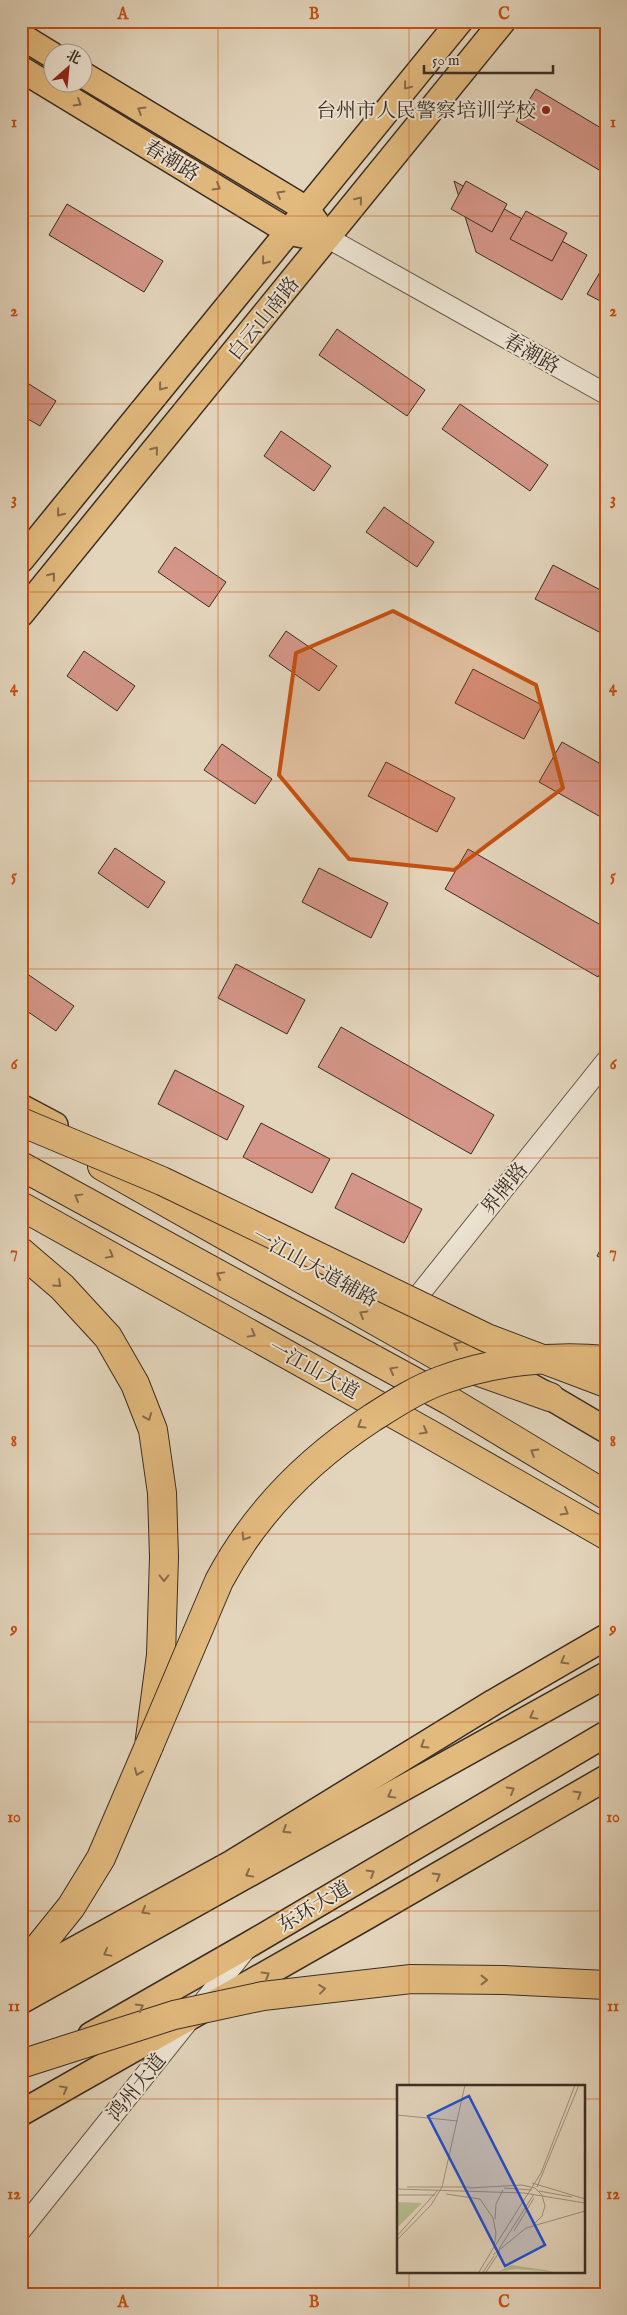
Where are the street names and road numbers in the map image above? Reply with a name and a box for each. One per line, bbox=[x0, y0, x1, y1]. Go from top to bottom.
street label: 春潮路 bbox=[139, 135, 203, 187]
street label: 白云山南路 bbox=[223, 272, 305, 366]
street label: 春潮路 bbox=[499, 329, 564, 380]
street label: 界牌路 bbox=[477, 1158, 534, 1220]
street label: 一江山大道辅路 bbox=[247, 1223, 382, 1313]
street label: 一江山大道 bbox=[263, 1335, 363, 1405]
street label: 东环大道 bbox=[274, 1876, 355, 1939]
street label: 鸿州大道 bbox=[102, 2049, 172, 2127]

